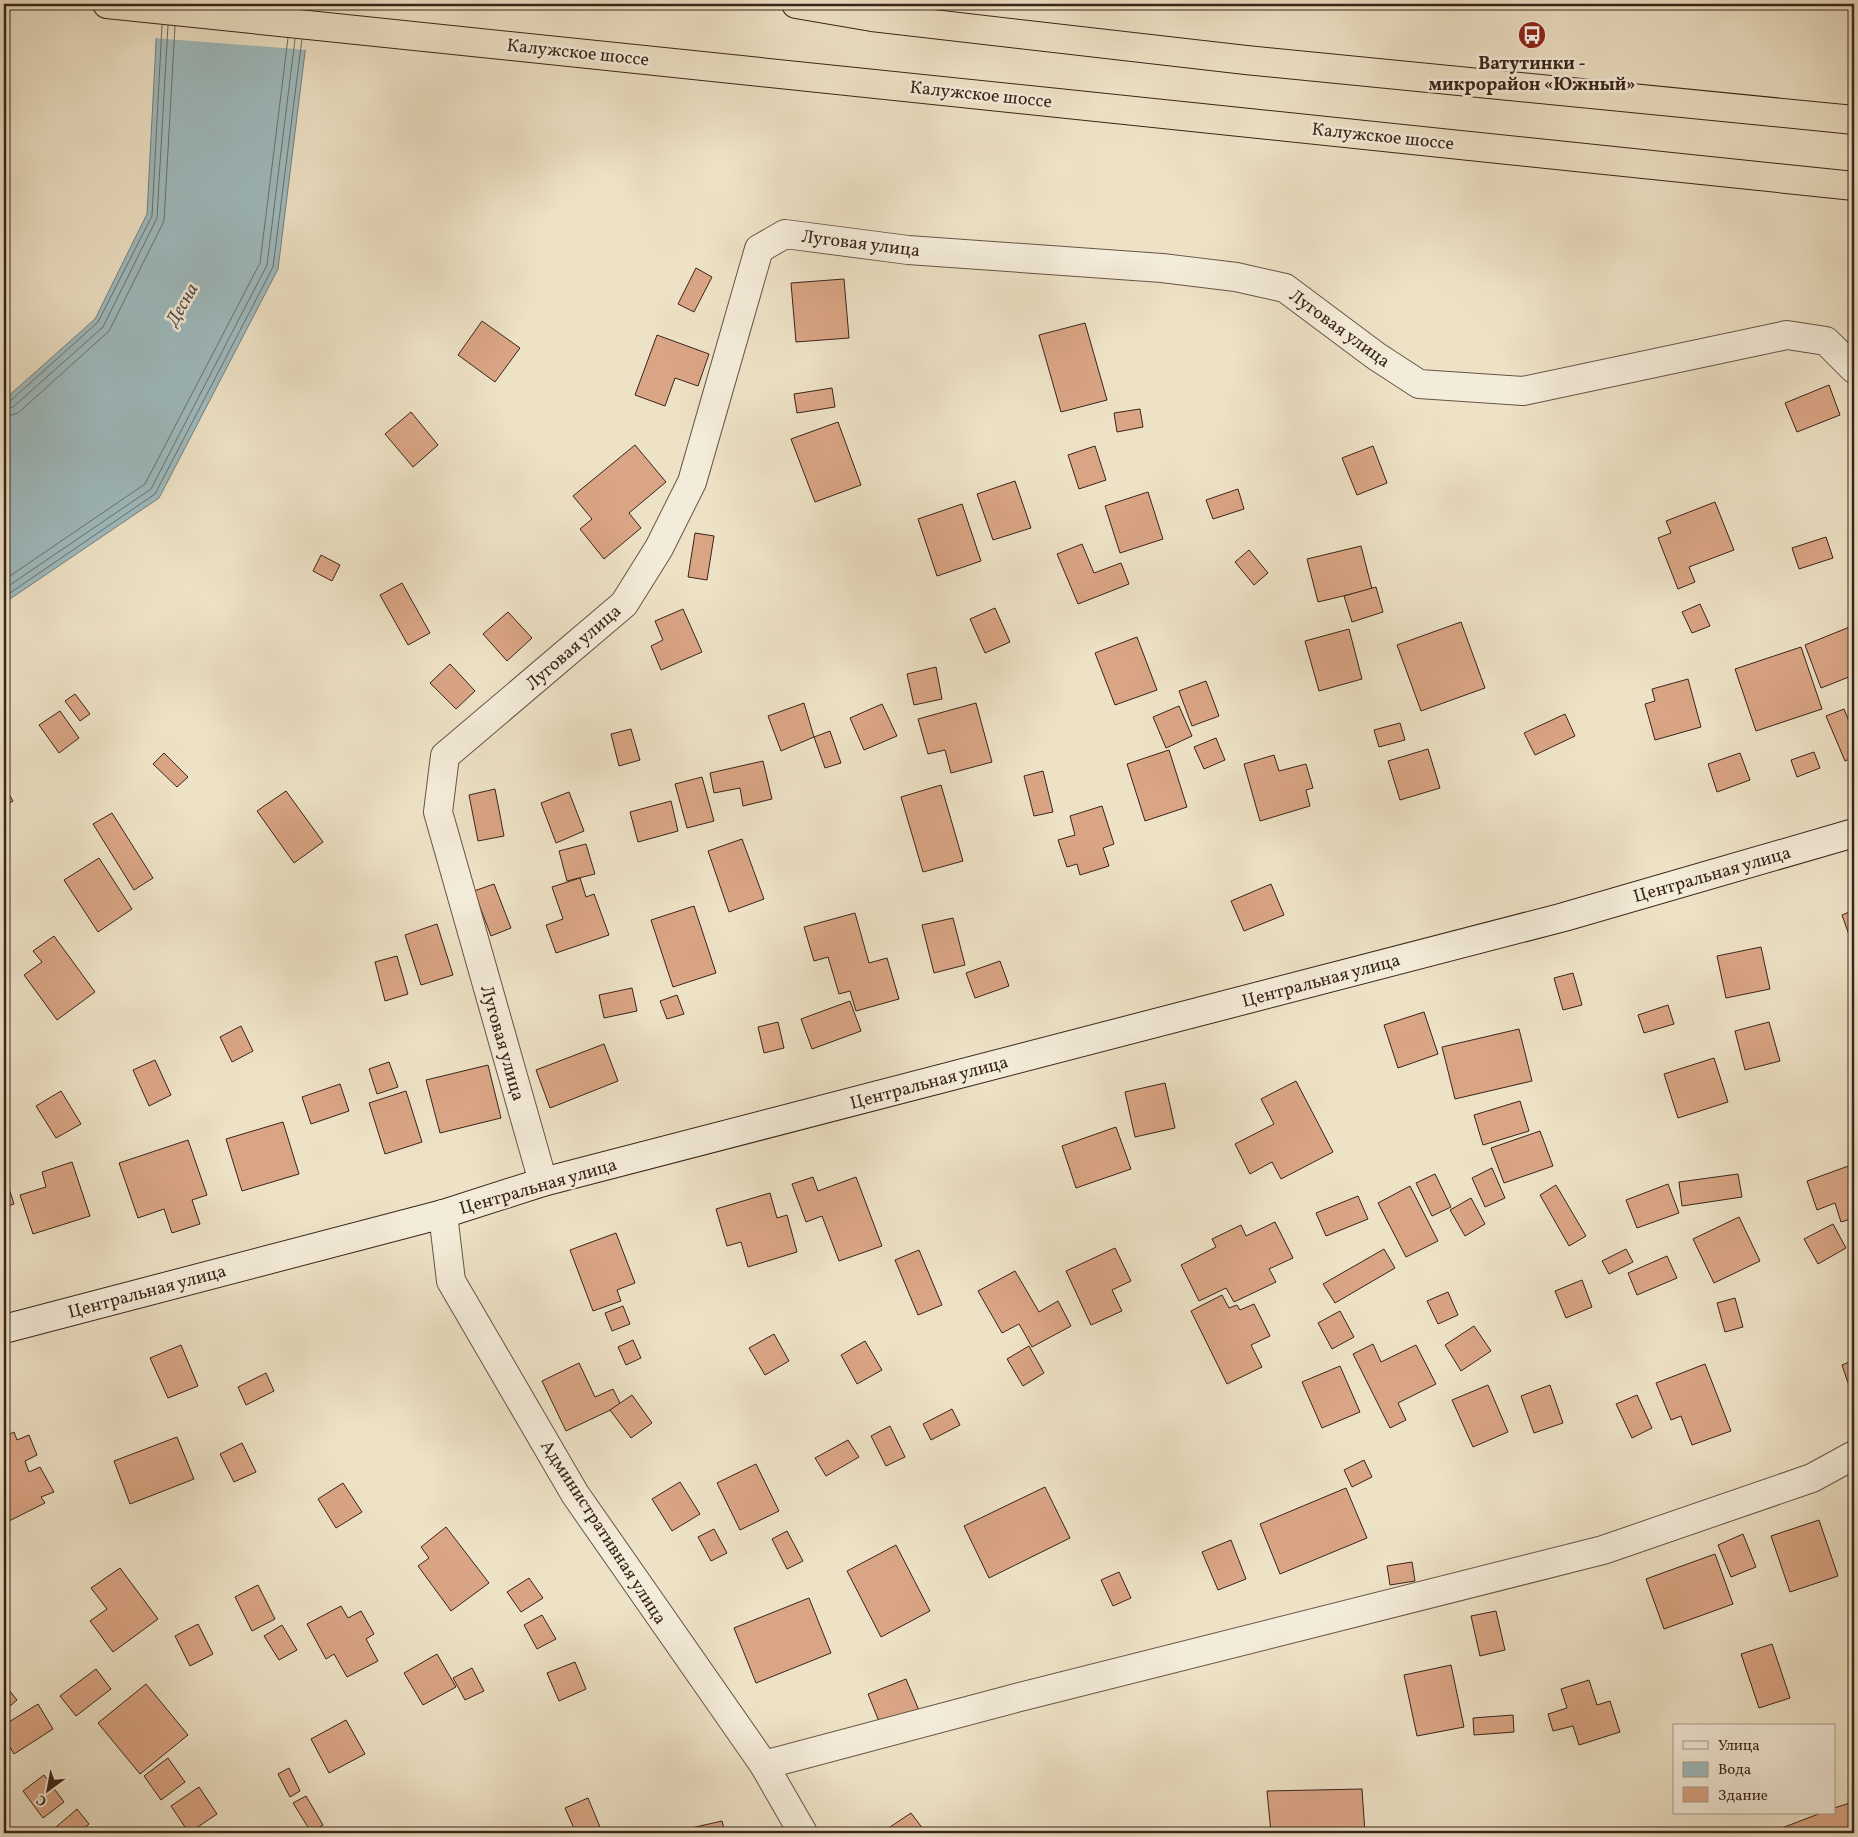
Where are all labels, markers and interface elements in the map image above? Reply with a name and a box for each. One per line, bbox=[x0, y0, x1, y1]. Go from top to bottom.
bus stop icon: Ватутинки - микрорайон «Южный» bbox=[1517, 20, 1547, 50]
street label: Калужское шоссе bbox=[506, 34, 650, 73]
place label: Ватутинки - микрорайон «Южный» bbox=[1429, 52, 1635, 98]
street label: Калужское шоссе bbox=[909, 76, 1053, 115]
street label: Калужское шоссе bbox=[1311, 118, 1455, 157]
street label: Луговая улица bbox=[800, 225, 922, 264]
water label: Десна bbox=[159, 279, 205, 333]
street label: Луговая улица bbox=[1284, 284, 1395, 374]
street label: Луговая улица bbox=[521, 600, 627, 697]
street label: Центральная улица bbox=[1631, 841, 1794, 910]
street label: Центральная улица bbox=[1239, 948, 1403, 1015]
street label: Луговая улица bbox=[473, 983, 530, 1104]
street label: Центральная улица bbox=[847, 1050, 1011, 1117]
street label: Центральная улица bbox=[457, 1153, 620, 1222]
street label: Центральная улица bbox=[65, 1259, 229, 1326]
street label: Административная улица bbox=[534, 1436, 672, 1630]
legend bbox=[1673, 1724, 1836, 1814]
text: Улица bbox=[1718, 1736, 1760, 1757]
text: Вода bbox=[1718, 1760, 1751, 1781]
north arrow bbox=[22, 1764, 72, 1814]
text: Здание bbox=[1718, 1786, 1768, 1807]
text: С bbox=[33, 1789, 51, 1810]

